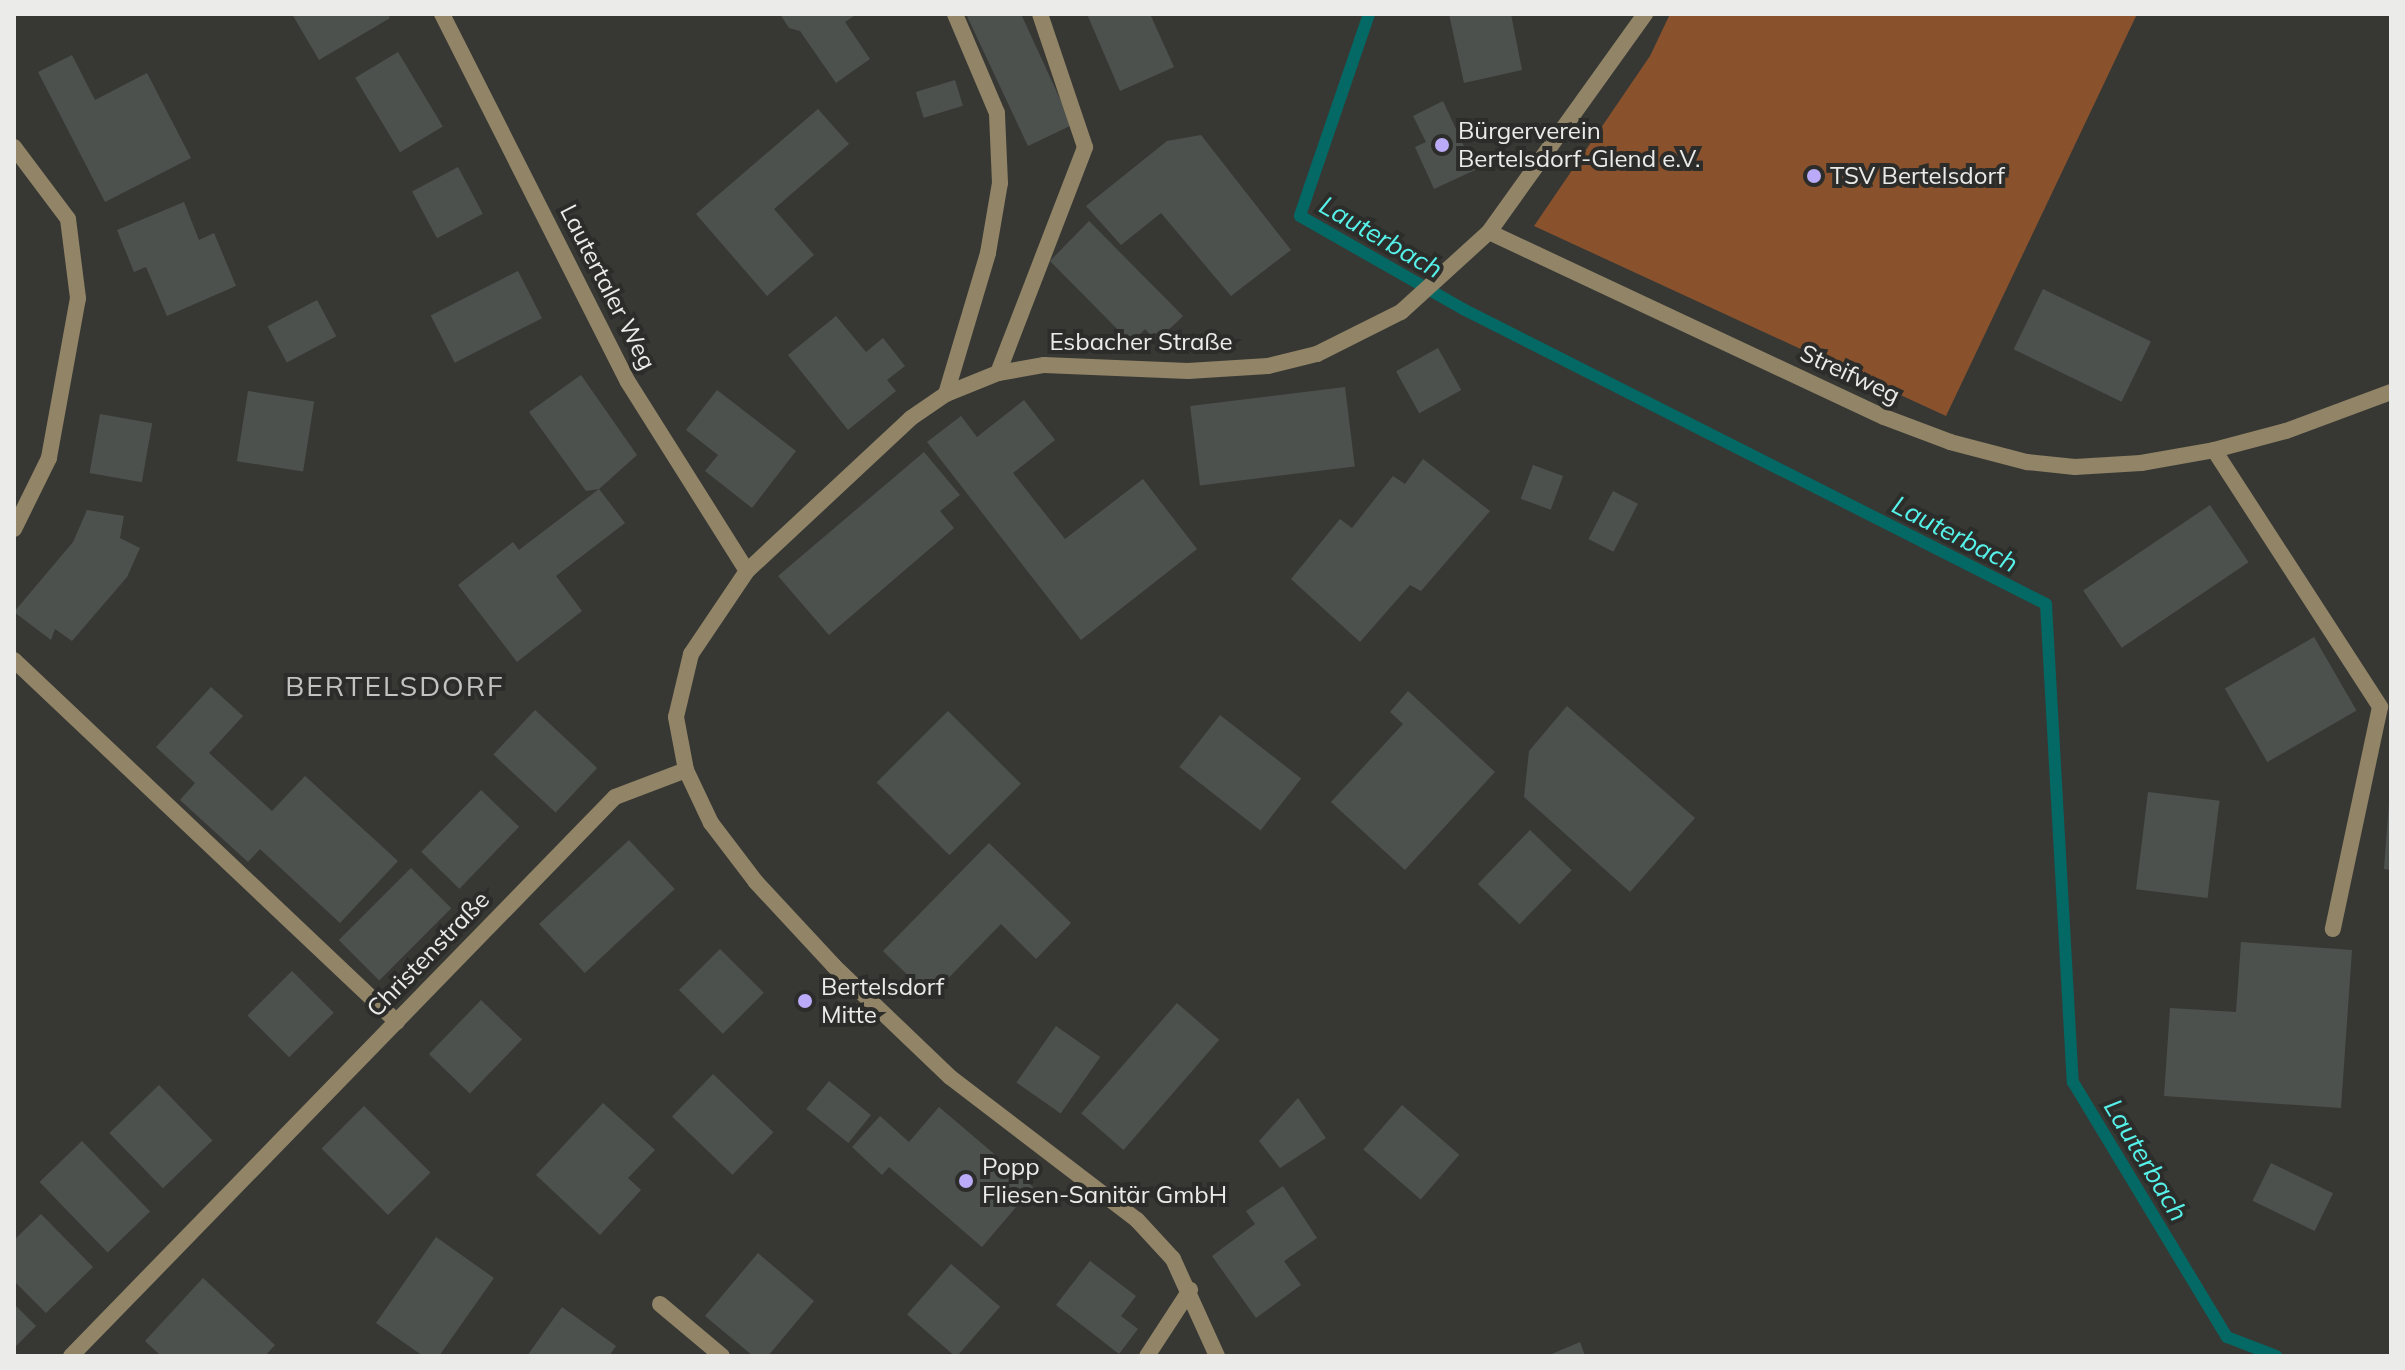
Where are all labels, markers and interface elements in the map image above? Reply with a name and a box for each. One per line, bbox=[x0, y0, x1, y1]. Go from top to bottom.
place label: Bürgerverein Bertelsdorf-Glend e.V. bbox=[1458, 117, 1701, 173]
marker: Bürgerverein Bertelsdorf-Glend e.V. bbox=[1433, 136, 1451, 154]
place label: TSV Bertelsdorf bbox=[1830, 162, 2005, 190]
marker: TSV Bertelsdorf bbox=[1805, 167, 1823, 185]
water label: Lauterbach bbox=[1314, 189, 1448, 285]
street label: Lautertaler Weg bbox=[554, 200, 662, 374]
street label: Esbacher Straße bbox=[1049, 328, 1233, 356]
street label: Streifweg bbox=[1796, 338, 1904, 410]
water label: Lauterbach bbox=[1887, 489, 2023, 579]
district label: BERTELSDORF bbox=[285, 669, 505, 703]
street label: Christenstraße bbox=[361, 885, 495, 1023]
place label: Bertelsdorf Mitte bbox=[821, 973, 944, 1029]
marker: Bertelsdorf Mitte bbox=[796, 992, 814, 1010]
water label: Lauterbach bbox=[2097, 1093, 2195, 1227]
place label: Popp Fliesen-Sanitär GmbH bbox=[982, 1153, 1227, 1209]
marker: Popp Fliesen-Sanitär GmbH bbox=[957, 1172, 975, 1190]

